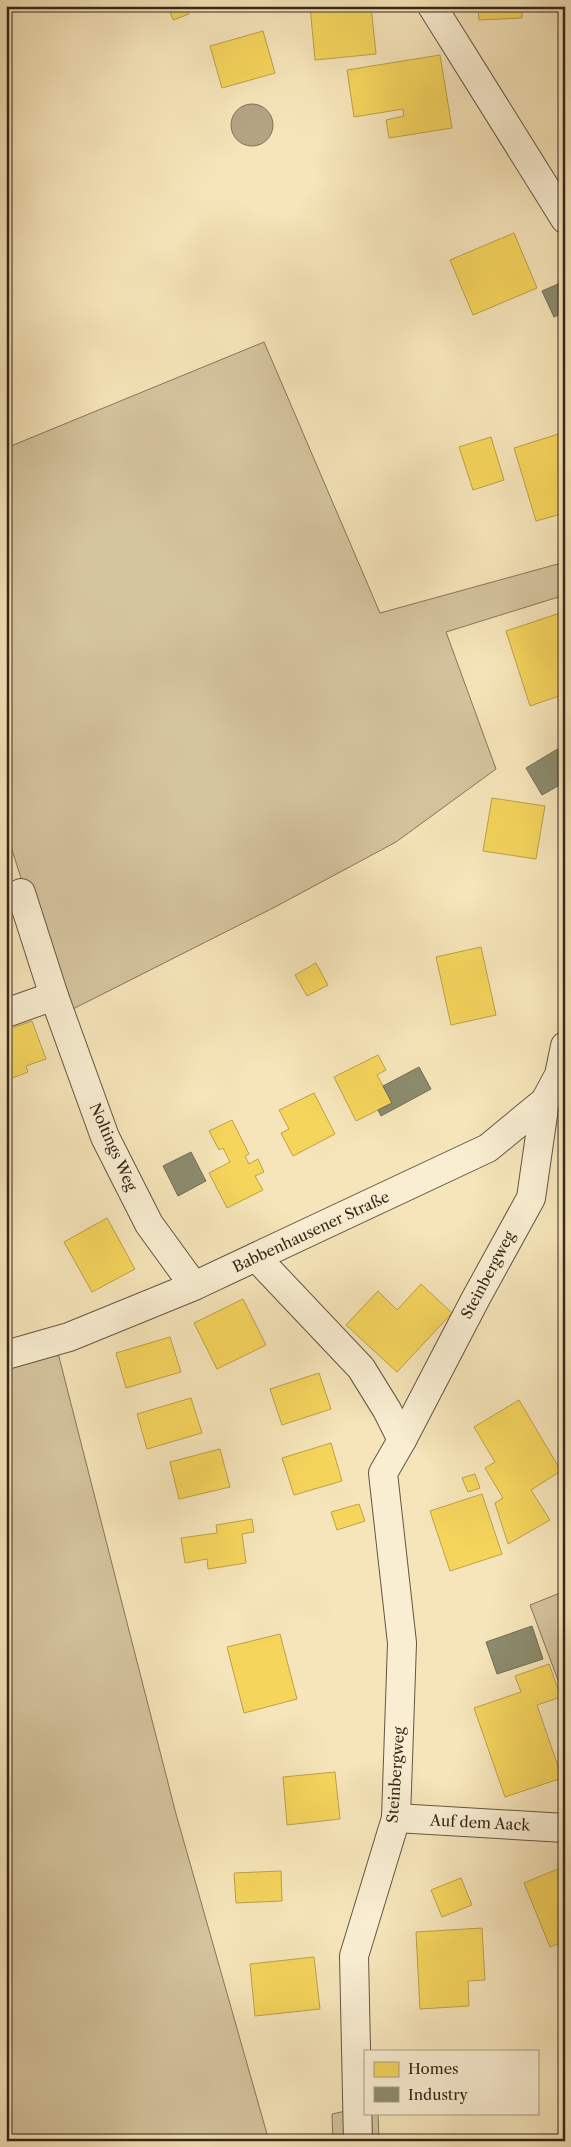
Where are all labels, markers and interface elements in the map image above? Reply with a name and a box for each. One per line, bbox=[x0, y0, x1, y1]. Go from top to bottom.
street label: Noltings Weg bbox=[86, 1100, 141, 1194]
street label: Babbenhausener Straße bbox=[229, 1187, 392, 1276]
street label: Steinbergweg bbox=[456, 1228, 519, 1322]
street label: Steinbergweg bbox=[383, 1726, 408, 1824]
street label: Auf dem Aack bbox=[429, 1810, 532, 1835]
legend bbox=[364, 2050, 538, 2114]
text: Homes bbox=[408, 2059, 459, 2078]
text: Industry bbox=[408, 2085, 468, 2104]

